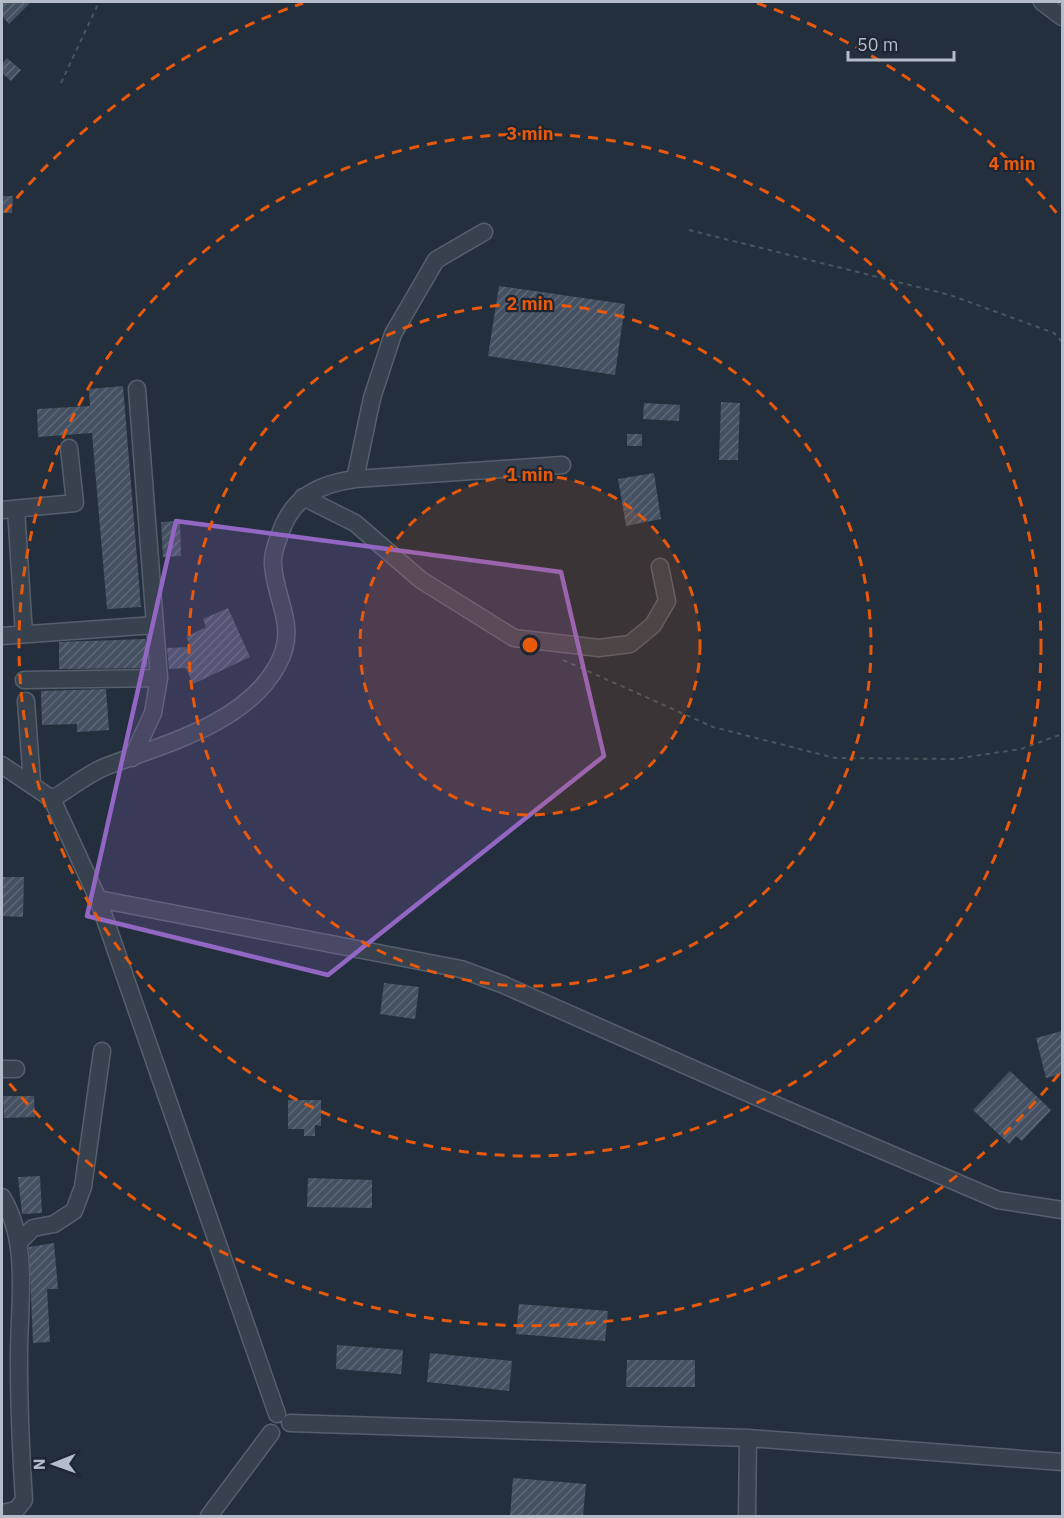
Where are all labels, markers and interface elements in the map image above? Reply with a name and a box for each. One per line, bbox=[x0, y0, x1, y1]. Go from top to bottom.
scale bar bbox=[848, 24, 954, 62]
text: 50 m bbox=[857, 33, 899, 56]
text: 3 min bbox=[506, 122, 554, 145]
text: 4 min bbox=[988, 152, 1036, 175]
text: 2 min bbox=[506, 292, 554, 315]
text: 1 min bbox=[506, 463, 554, 486]
centre of rings bbox=[520, 635, 540, 655]
north arrow bbox=[24, 1434, 84, 1494]
text: N bbox=[29, 1458, 49, 1470]

